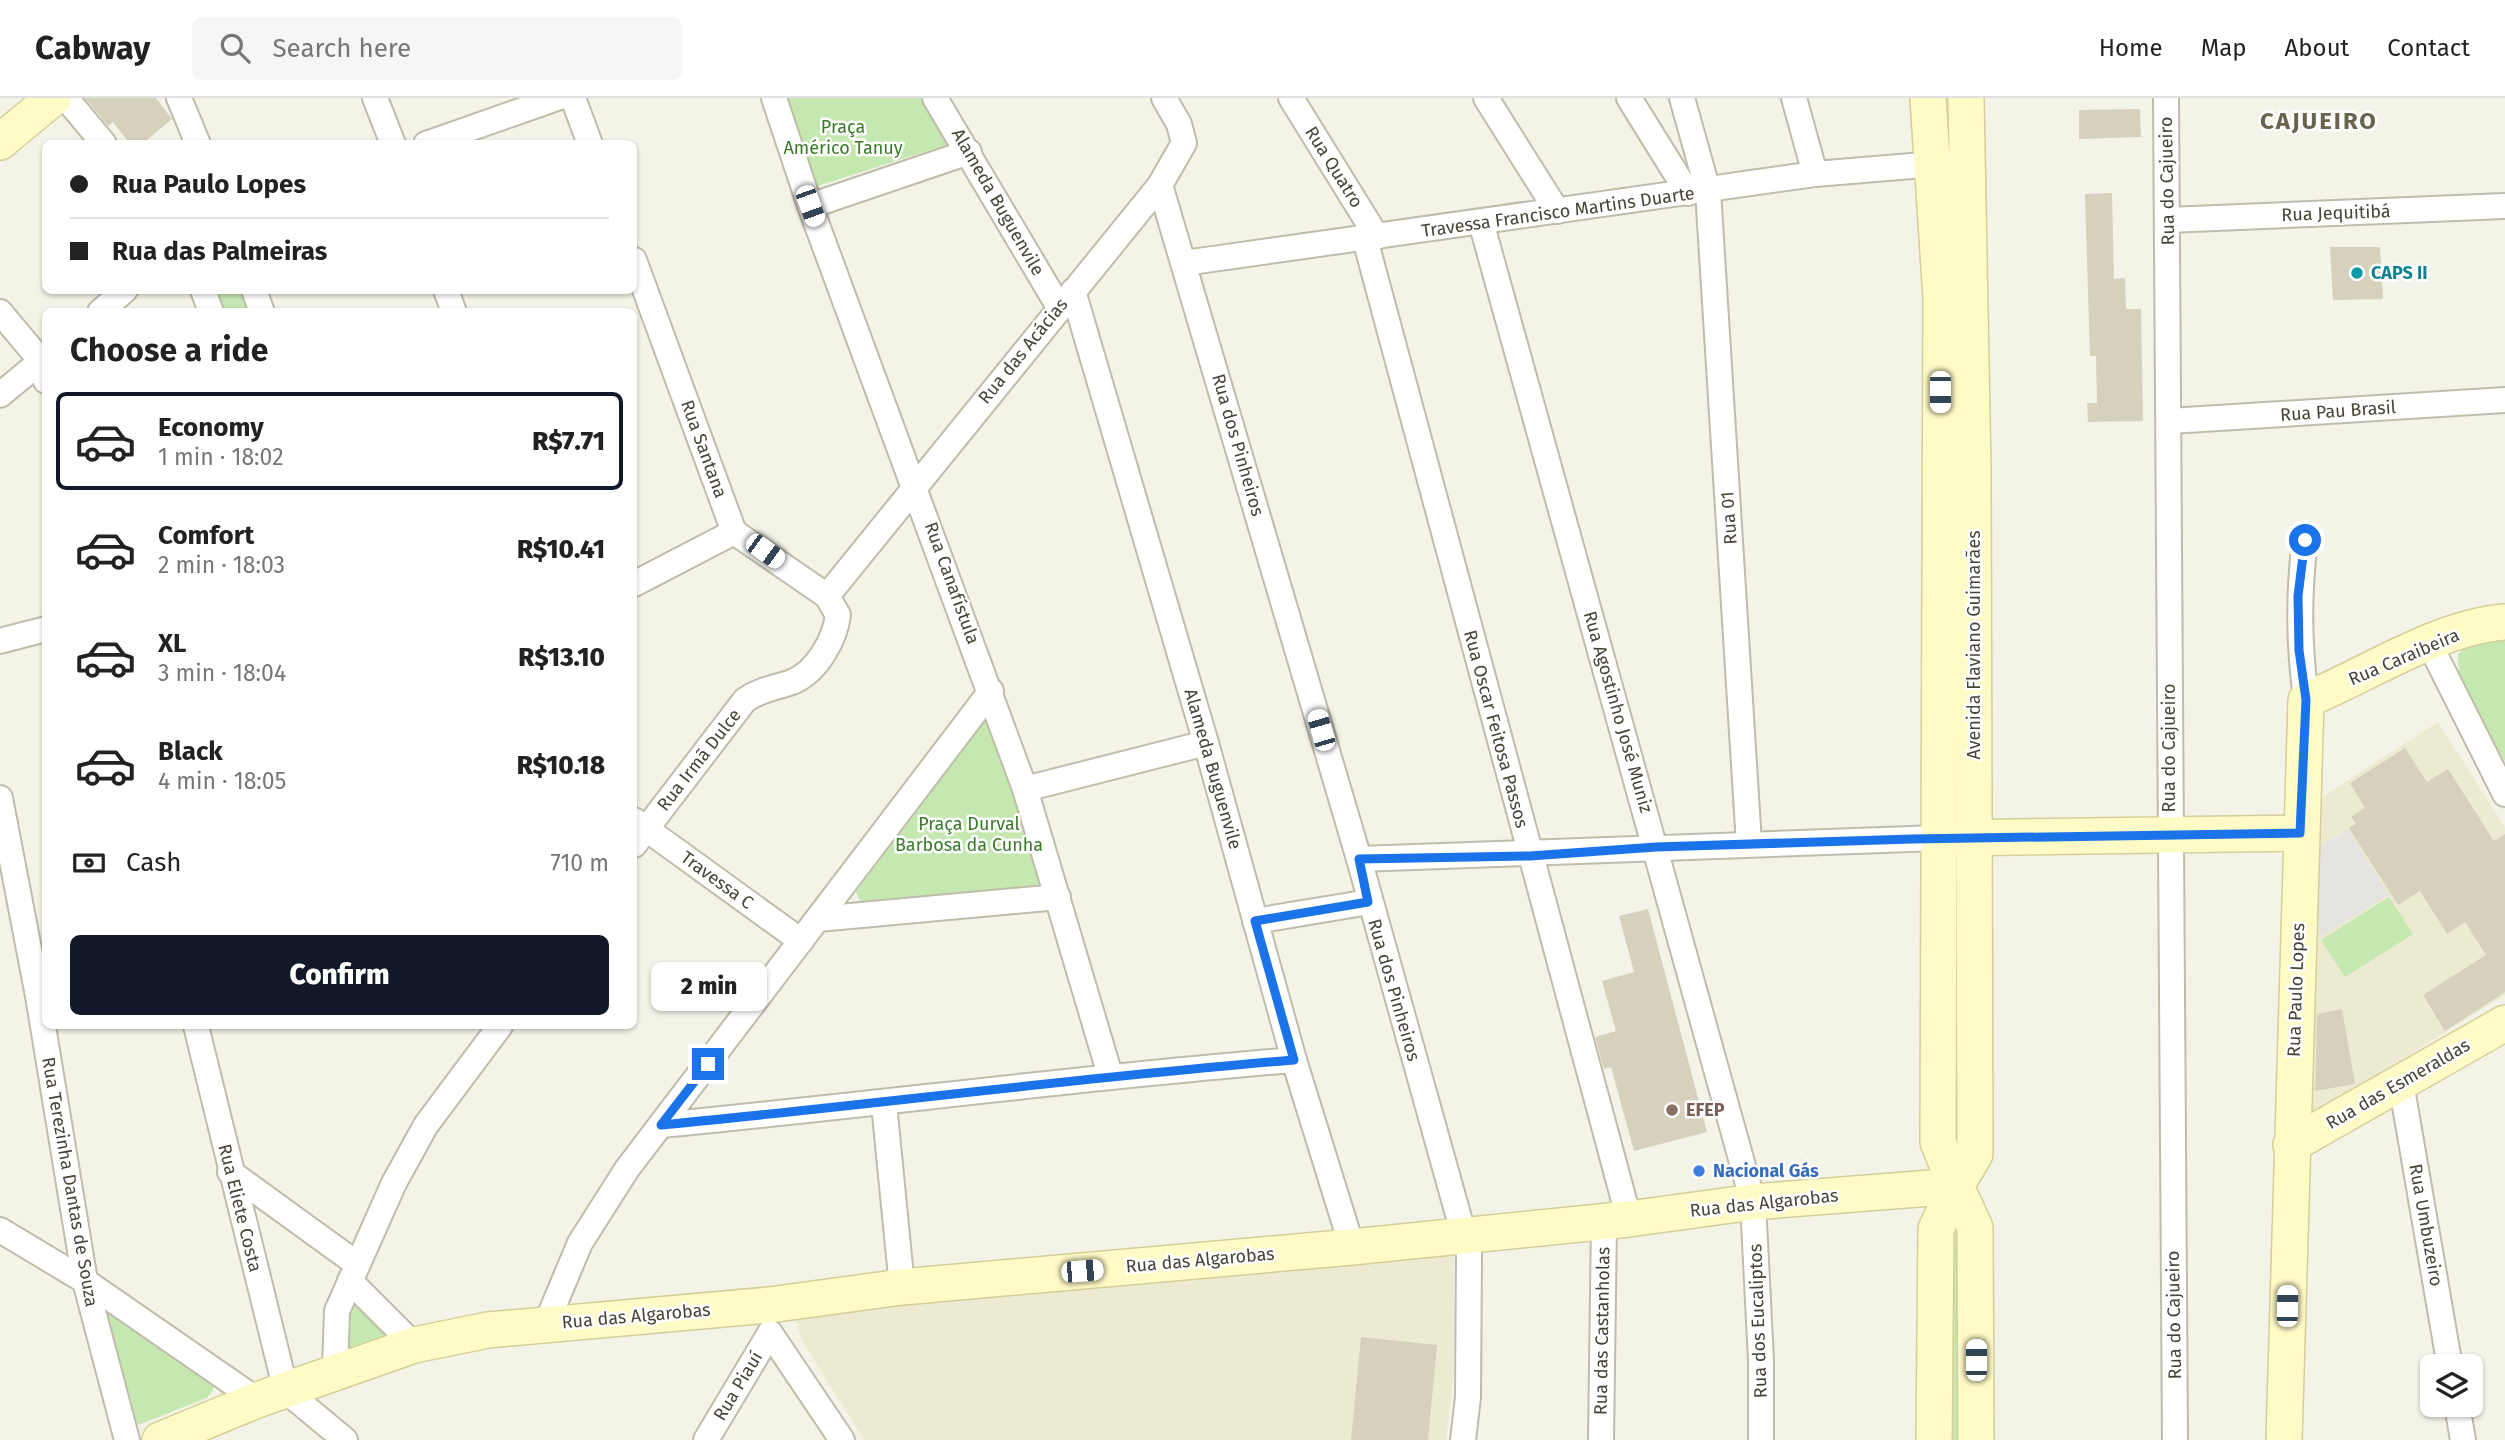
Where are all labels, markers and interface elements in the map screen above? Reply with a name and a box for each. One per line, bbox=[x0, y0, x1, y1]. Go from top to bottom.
search box bbox=[192, 17, 682, 80]
text: Cabway bbox=[35, 28, 150, 68]
icon: search bbox=[216, 29, 254, 67]
text: Search here bbox=[272, 33, 411, 64]
text: Home bbox=[2099, 34, 2163, 62]
text: Map bbox=[2201, 34, 2247, 62]
text: About bbox=[2285, 34, 2349, 62]
text: Contact bbox=[2387, 34, 2470, 62]
district label: CAJUEIRO bbox=[2260, 107, 2378, 135]
park label: Praça Américo Tanuy bbox=[783, 116, 903, 159]
street label: Rua do Cajueiro bbox=[2155, 116, 2179, 246]
street label: Rua Quatro bbox=[1300, 122, 1368, 212]
street label: Alameda Buguenvile bbox=[947, 125, 1049, 279]
text: Rua Paulo Lopes bbox=[112, 169, 306, 200]
street label: Travessa Francisco Martins Duarte bbox=[1420, 182, 1696, 242]
car bbox=[793, 183, 828, 229]
street label: Rua Jequitibá bbox=[2281, 200, 2391, 226]
text: Rua das Palmeiras bbox=[112, 236, 327, 267]
place label: CAPS II bbox=[2371, 262, 2428, 284]
marker: CAPS II bbox=[2349, 265, 2365, 281]
street label: Rua das Acácias bbox=[974, 294, 1072, 408]
text: Choose a ride bbox=[70, 331, 268, 369]
street label: Rua dos Pinheiros bbox=[1207, 371, 1269, 519]
car bbox=[1930, 371, 1951, 413]
street label: Rua Pau Brasil bbox=[2279, 396, 2397, 426]
street label: Rua Santana bbox=[676, 397, 732, 501]
icon: car bbox=[74, 410, 137, 473]
text: Economy bbox=[158, 412, 264, 443]
text: R$7.71 bbox=[532, 426, 605, 457]
text: 1 min · 18:02 bbox=[158, 443, 284, 471]
street label: Rua 01 bbox=[1716, 491, 1742, 545]
icon: car bbox=[74, 518, 137, 581]
street label: Rua Canafístula bbox=[920, 519, 984, 647]
text: Comfort bbox=[158, 520, 254, 551]
route start bbox=[2289, 524, 2321, 556]
car bbox=[742, 530, 789, 572]
street label: Avenida Flaviano Guimarães bbox=[1963, 530, 1985, 760]
text: R$10.41 bbox=[517, 534, 605, 565]
text: 2 min · 18:03 bbox=[158, 551, 285, 579]
street label: Rua Agostinho José Muniz bbox=[1579, 608, 1657, 816]
street label: Rua Caraibeira bbox=[2345, 624, 2463, 690]
icon: car bbox=[74, 626, 137, 689]
text: XL bbox=[158, 628, 186, 659]
street label: Rua Oscar Feitosa Passos bbox=[1459, 628, 1533, 830]
text: R$13.10 bbox=[518, 642, 605, 673]
text: 3 min · 18:04 bbox=[158, 659, 286, 687]
street label: Rua do Cajueiro bbox=[2158, 684, 2180, 812]
street label: Alameda Buguenvile bbox=[1180, 686, 1246, 852]
street label: Rua Irmã Dulce bbox=[652, 705, 746, 815]
car bbox=[1306, 707, 1337, 753]
icon: car bbox=[74, 734, 137, 797]
text: Black bbox=[158, 736, 223, 767]
text: R$10.18 bbox=[517, 750, 605, 781]
text: 4 min · 18:05 bbox=[158, 767, 286, 795]
park label: Praça Durval Barbosa da Cunha bbox=[895, 813, 1043, 856]
icon: cash bbox=[70, 844, 108, 882]
street label: Travessa C bbox=[676, 846, 758, 914]
text: Cash bbox=[126, 847, 182, 878]
text: 710 m bbox=[551, 849, 609, 877]
street label: Rua dos Pinheiros bbox=[1363, 916, 1425, 1064]
street label: Rua Paulo Lopes bbox=[2283, 923, 2309, 1057]
button: Confirm bbox=[70, 935, 609, 1015]
callout: 2 min bbox=[650, 962, 766, 1012]
text: 2 min bbox=[681, 972, 737, 1000]
street label: Rua das Esmeraldas bbox=[2322, 1034, 2474, 1134]
route end bbox=[692, 1048, 724, 1080]
street label: Rua Terezinha Dantas de Souza bbox=[37, 1055, 103, 1309]
place label: EFEP bbox=[1686, 1099, 1725, 1121]
marker: EFEP bbox=[1664, 1102, 1680, 1118]
street label: Rua Eliete Costa bbox=[213, 1142, 267, 1274]
place label: Nacional Gás bbox=[1713, 1160, 1819, 1182]
street label: Rua Umbuzeiro bbox=[2404, 1162, 2448, 1288]
marker: Nacional Gás bbox=[1691, 1163, 1707, 1179]
street label: Rua das Algarobas bbox=[1689, 1184, 1839, 1222]
street label: Rua das Algarobas bbox=[1125, 1243, 1275, 1277]
street label: Rua dos Eucaliptos bbox=[1744, 1243, 1772, 1399]
street label: Rua das Castanholas bbox=[1590, 1247, 1614, 1415]
street label: Rua do Cajueiro bbox=[2162, 1250, 2186, 1380]
car bbox=[1061, 1259, 1104, 1283]
car bbox=[2277, 1285, 2298, 1327]
street label: Rua das Algarobas bbox=[561, 1299, 711, 1333]
car bbox=[1966, 1339, 1987, 1381]
street label: Rua Piauí bbox=[709, 1347, 767, 1425]
map controls bbox=[2420, 1354, 2483, 1417]
button: layers bbox=[2420, 1354, 2483, 1417]

